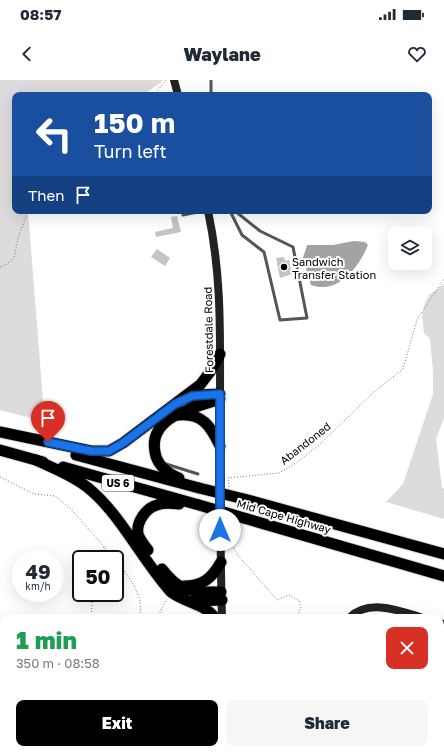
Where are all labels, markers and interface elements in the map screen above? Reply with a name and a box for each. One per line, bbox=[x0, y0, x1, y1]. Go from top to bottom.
text: 08:57 bbox=[20, 5, 61, 23]
icon: back bbox=[16, 43, 38, 65]
text: Waylane bbox=[183, 43, 261, 65]
icon: heart bbox=[406, 43, 428, 65]
text: 150 m bbox=[94, 106, 175, 139]
icon: left bbox=[28, 108, 80, 160]
text: Turn left bbox=[94, 140, 167, 162]
icon: arrive bbox=[72, 184, 94, 206]
text: Then bbox=[28, 186, 64, 204]
map controls bbox=[388, 226, 432, 270]
button: layers bbox=[388, 226, 432, 270]
place label: Sandwich Transfer Station bbox=[292, 255, 376, 281]
marker: Sandwich Transfer Station bbox=[279, 262, 289, 272]
street label: Forestdale Road bbox=[201, 287, 215, 373]
pin bbox=[31, 401, 65, 442]
icon: arrive bbox=[37, 407, 59, 429]
street label: Abandoned bbox=[277, 419, 333, 467]
road number: US 6 bbox=[102, 475, 134, 491]
street label: Mid Cape Highway bbox=[236, 496, 332, 536]
position arrow bbox=[199, 509, 241, 551]
speed limit sign: 50 bbox=[72, 550, 124, 602]
text: 49 bbox=[25, 559, 51, 583]
text: km/h bbox=[25, 580, 51, 592]
text: 1 min bbox=[16, 625, 77, 654]
button: close bbox=[386, 627, 428, 669]
text: 350 m · 08:58 bbox=[16, 655, 100, 671]
button: Exit bbox=[16, 700, 218, 746]
button: Share bbox=[226, 700, 428, 746]

